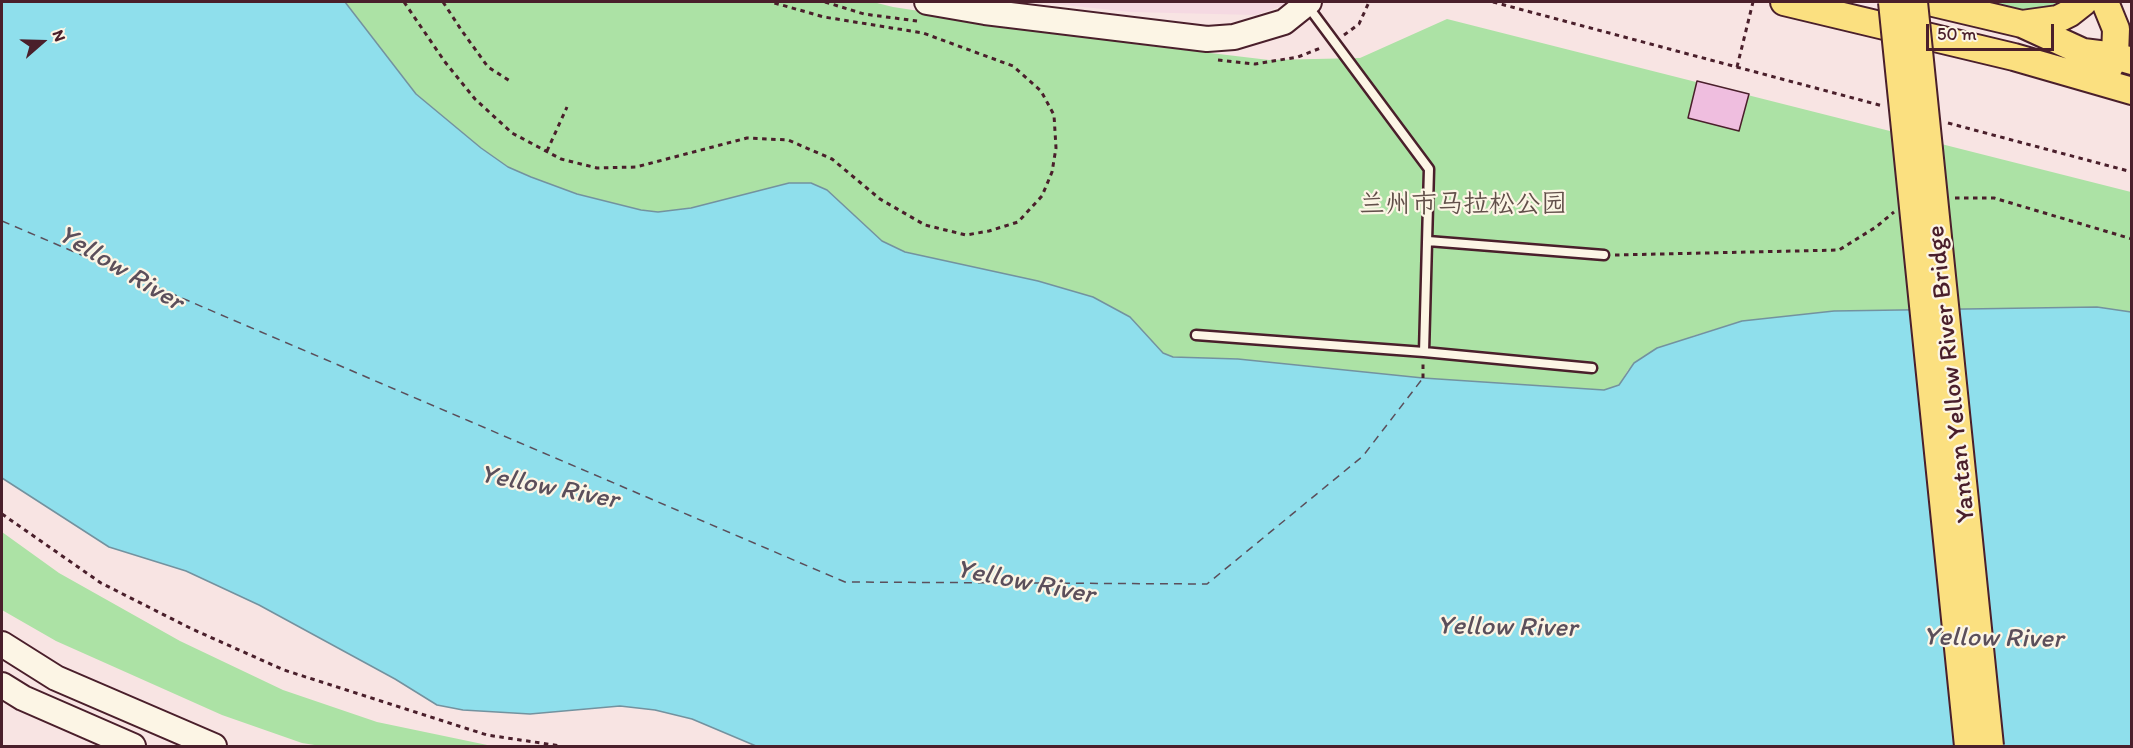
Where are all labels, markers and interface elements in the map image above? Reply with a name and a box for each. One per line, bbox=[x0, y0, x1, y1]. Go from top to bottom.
north arrow bbox=[12, 12, 72, 72]
scale bar bbox=[1929, 12, 2056, 50]
text: 50 m bbox=[1937, 23, 1977, 45]
text: N bbox=[49, 27, 70, 44]
park label: 兰州市马拉松公园 bbox=[1359, 189, 1567, 221]
water label: Yellow River bbox=[51, 219, 189, 319]
street label: Yantan Yellow River Bridge bbox=[1921, 224, 1983, 524]
water label: Yellow River bbox=[477, 459, 621, 517]
water label: Yellow River bbox=[953, 554, 1097, 612]
water label: Yellow River bbox=[1437, 611, 1577, 645]
water label: Yellow River bbox=[1923, 622, 2063, 656]

